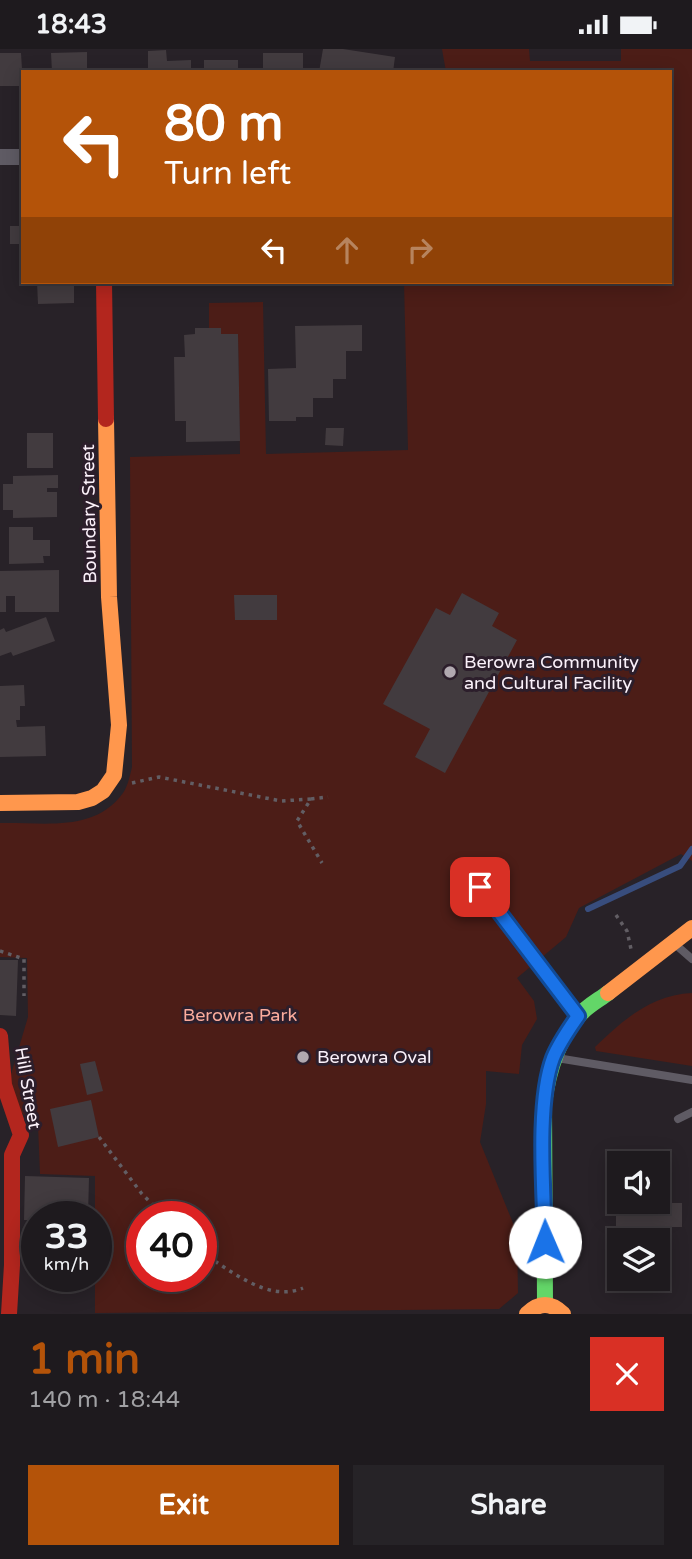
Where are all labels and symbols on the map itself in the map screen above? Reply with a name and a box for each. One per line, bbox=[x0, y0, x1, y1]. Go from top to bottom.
street label: Boundary Street bbox=[77, 444, 101, 584]
place label: Berowra Community and Cultural Facility bbox=[464, 651, 639, 694]
marker: Berowra Community and Cultural Facility bbox=[442, 664, 458, 680]
pin bbox=[450, 857, 510, 917]
park label: Berowra Park bbox=[183, 1004, 297, 1026]
street label: Hill Street bbox=[10, 1045, 46, 1131]
place label: Berowra Oval bbox=[317, 1046, 432, 1068]
marker: Berowra Oval bbox=[295, 1049, 311, 1065]
speed limit sign: 40 bbox=[126, 1201, 217, 1292]
position arrow bbox=[508, 1205, 582, 1279]

